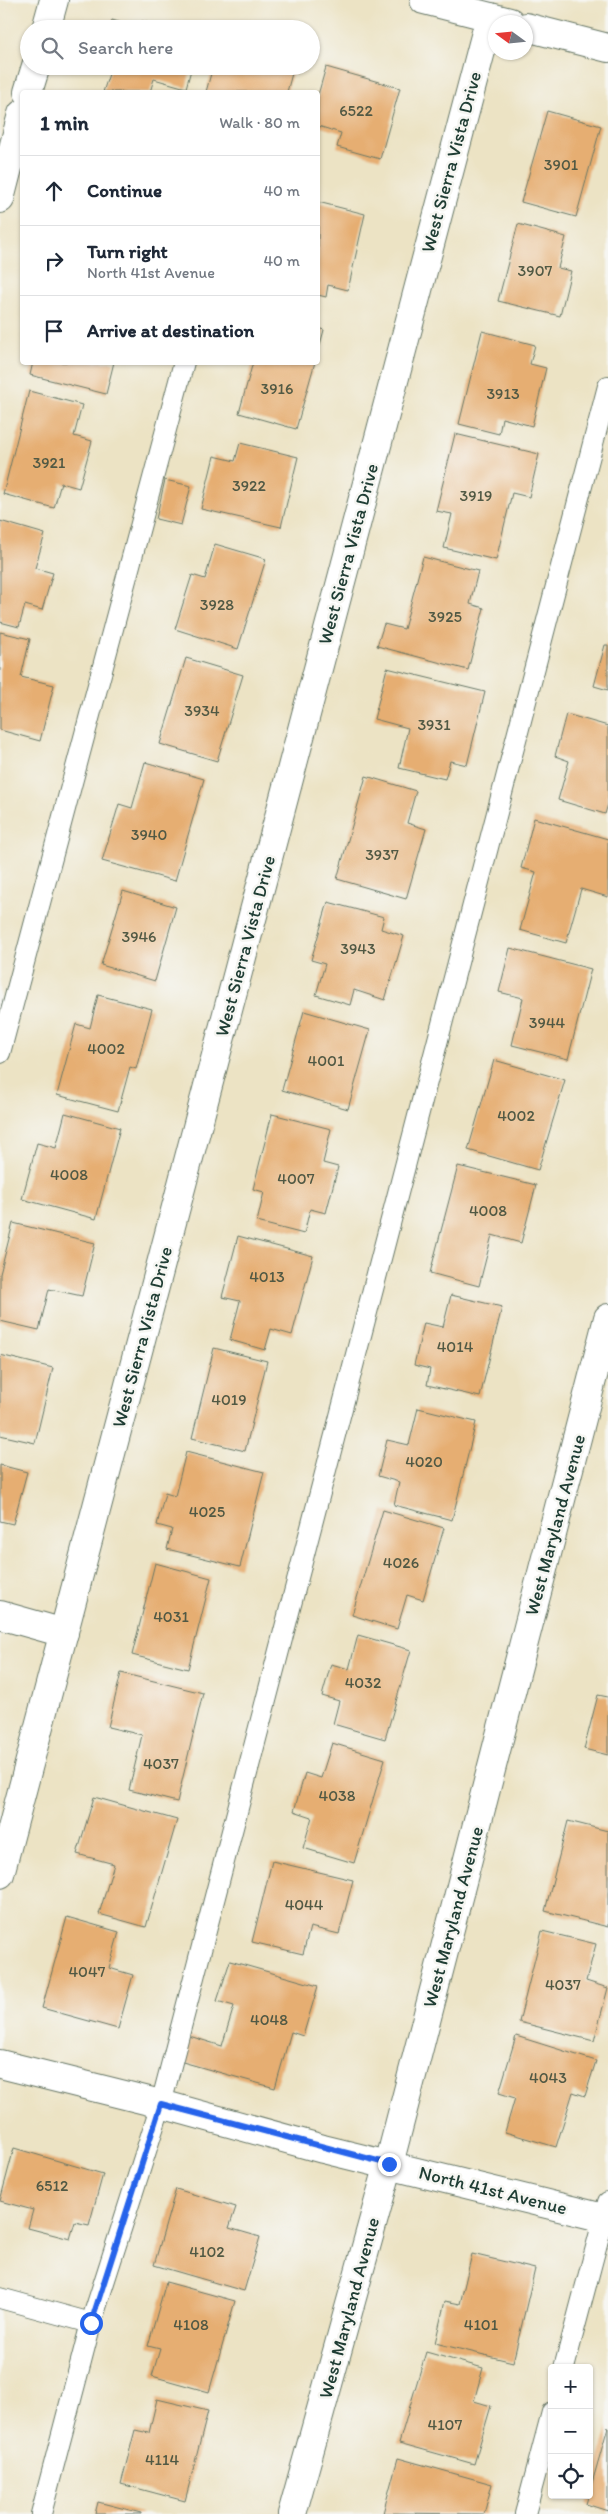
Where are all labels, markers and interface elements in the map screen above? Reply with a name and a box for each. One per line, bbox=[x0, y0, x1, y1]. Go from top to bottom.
north arrow bbox=[488, 15, 533, 60]
search box bbox=[20, 20, 320, 75]
icon: search bbox=[38, 34, 66, 62]
text: Search here bbox=[78, 36, 173, 59]
street label: West Sierra Vista Drive bbox=[416, 69, 486, 255]
house number: 6522 bbox=[339, 101, 373, 120]
text: 1 min bbox=[40, 110, 89, 135]
text: Walk · 80 m bbox=[219, 113, 300, 132]
house number: 3901 bbox=[544, 155, 579, 174]
icon: ahead bbox=[40, 177, 68, 205]
text: Continue bbox=[87, 179, 162, 202]
text: 40 m bbox=[263, 181, 300, 200]
text: Turn right bbox=[87, 240, 168, 263]
icon: right bbox=[40, 247, 68, 275]
text: 40 m bbox=[263, 251, 300, 270]
house number: 3907 bbox=[518, 261, 552, 280]
text: North 41st Avenue bbox=[87, 263, 215, 282]
icon: arrive bbox=[40, 317, 68, 345]
text: Arrive at destination bbox=[87, 319, 254, 342]
house number: 3916 bbox=[261, 379, 293, 398]
house number: 3913 bbox=[486, 384, 520, 403]
house number: 3921 bbox=[33, 453, 66, 472]
street label: West Sierra Vista Drive bbox=[313, 461, 383, 647]
house number: 3922 bbox=[232, 476, 267, 495]
house number: 3919 bbox=[460, 486, 492, 505]
house number: 3928 bbox=[200, 595, 234, 614]
house number: 3925 bbox=[428, 607, 462, 626]
house number: 3934 bbox=[184, 701, 220, 720]
house number: 3931 bbox=[417, 715, 451, 734]
house number: 3940 bbox=[131, 825, 167, 844]
house number: 3937 bbox=[365, 845, 399, 864]
street label: West Sierra Vista Drive bbox=[210, 853, 280, 1039]
house number: 3946 bbox=[121, 927, 157, 946]
house number: 3943 bbox=[340, 939, 376, 958]
house number: 3944 bbox=[529, 1013, 566, 1032]
house number: 4002 bbox=[87, 1039, 125, 1058]
house number: 4001 bbox=[308, 1051, 345, 1070]
house number: 4002 bbox=[497, 1106, 535, 1125]
house number: 4008 bbox=[50, 1165, 88, 1184]
house number: 4007 bbox=[277, 1169, 315, 1188]
house number: 4008 bbox=[469, 1201, 507, 1220]
street label: West Sierra Vista Drive bbox=[107, 1244, 177, 1430]
house number: 4013 bbox=[249, 1267, 285, 1286]
house number: 4014 bbox=[437, 1337, 474, 1356]
house number: 4019 bbox=[211, 1390, 247, 1409]
street label: West Maryland Avenue bbox=[520, 1432, 590, 1618]
house number: 4020 bbox=[405, 1452, 443, 1471]
house number: 4025 bbox=[189, 1502, 225, 1521]
house number: 4026 bbox=[383, 1553, 419, 1572]
house number: 4031 bbox=[153, 1607, 189, 1626]
house number: 4032 bbox=[345, 1673, 382, 1692]
house number: 4037 bbox=[143, 1754, 179, 1773]
house number: 4038 bbox=[319, 1786, 356, 1805]
street label: West Maryland Avenue bbox=[418, 1824, 488, 2010]
house number: 4044 bbox=[285, 1895, 324, 1914]
house number: 4047 bbox=[68, 1962, 106, 1981]
house number: 4037 bbox=[545, 1975, 581, 1994]
house number: 4048 bbox=[250, 2010, 288, 2029]
house number: 4043 bbox=[529, 2068, 567, 2087]
route end bbox=[378, 2153, 401, 2176]
street label: North 41st Avenue bbox=[416, 2160, 570, 2220]
house number: 6512 bbox=[36, 2176, 69, 2195]
street label: West Maryland Avenue bbox=[314, 2215, 384, 2401]
house number: 4102 bbox=[189, 2242, 225, 2261]
route start bbox=[80, 2312, 103, 2335]
house number: 4108 bbox=[173, 2315, 209, 2334]
house number: 4101 bbox=[464, 2315, 499, 2334]
map controls bbox=[548, 2364, 593, 2499]
button: + bbox=[548, 2364, 593, 2409]
button: − bbox=[548, 2409, 593, 2454]
house number: 4107 bbox=[428, 2415, 462, 2434]
house number: 4114 bbox=[145, 2450, 179, 2469]
button: locate bbox=[548, 2454, 593, 2499]

